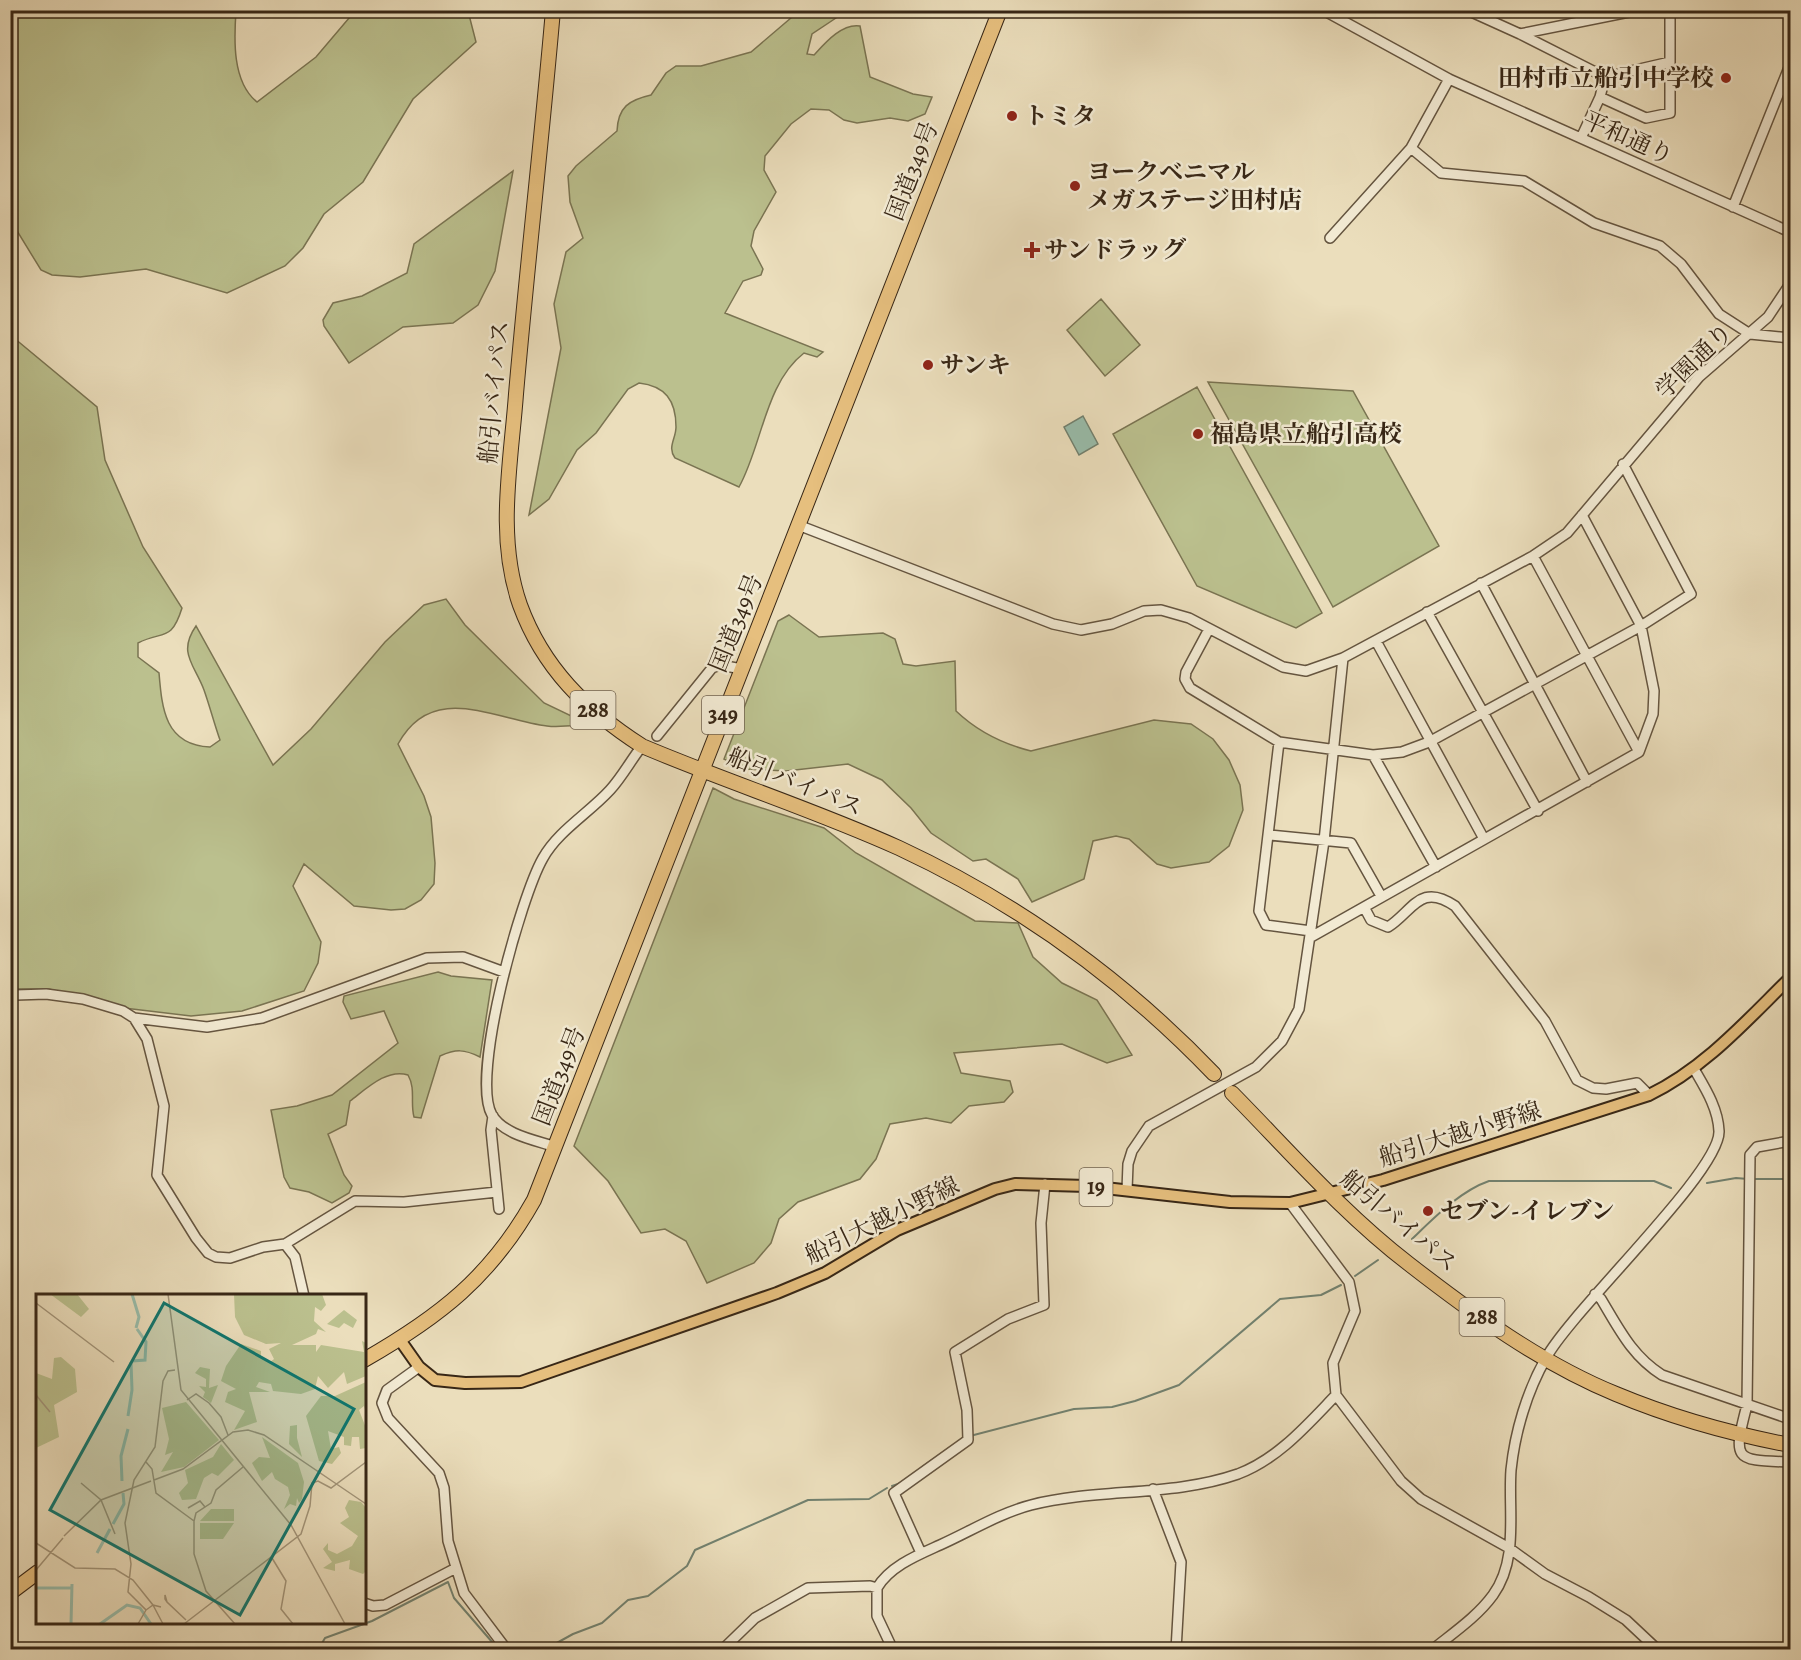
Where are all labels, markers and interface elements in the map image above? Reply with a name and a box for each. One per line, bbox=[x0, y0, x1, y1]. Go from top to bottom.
place label: 田村市立船引中学校 bbox=[1498, 62, 1714, 94]
marker: 田村市立船引中学校 bbox=[1719, 71, 1733, 85]
place label: トミタ bbox=[1024, 100, 1096, 132]
street label: 平和通り bbox=[1578, 104, 1678, 172]
marker: トミタ bbox=[1005, 109, 1019, 123]
street label: 国道349号 bbox=[878, 117, 946, 225]
place label: ヨークベニマル メガステージ田村店 bbox=[1087, 156, 1302, 216]
marker: ヨークベニマル メガステージ田村店 bbox=[1068, 179, 1082, 193]
place label: サンドラッグ bbox=[1044, 234, 1186, 266]
marker: サンドラッグ bbox=[1025, 243, 1039, 257]
street label: 学園通り bbox=[1648, 316, 1740, 406]
street label: 船引バイパス bbox=[472, 319, 516, 465]
place label: サンキ bbox=[940, 349, 1011, 381]
marker: サンキ bbox=[921, 358, 935, 372]
place label: 福島県立船引高校 bbox=[1210, 418, 1402, 450]
marker: 福島県立船引高校 bbox=[1191, 427, 1205, 441]
street label: 国道349号 bbox=[702, 569, 770, 677]
road number: 288 bbox=[570, 691, 616, 729]
road number: 349 bbox=[702, 696, 744, 734]
street label: 船引バイパス bbox=[722, 740, 868, 824]
street label: 国道349号 bbox=[525, 1022, 593, 1130]
street label: 船引大越小野線 bbox=[1375, 1094, 1545, 1174]
street label: 船引バイパス bbox=[1334, 1163, 1464, 1279]
road number: 19 bbox=[1080, 1168, 1112, 1206]
street label: 船引大越小野線 bbox=[799, 1169, 965, 1271]
place label: セブン-イレブン bbox=[1440, 1195, 1615, 1227]
marker: セブン-イレブン bbox=[1421, 1204, 1435, 1218]
inset map bbox=[36, 1294, 366, 1624]
road number: 288 bbox=[1460, 1298, 1504, 1336]

